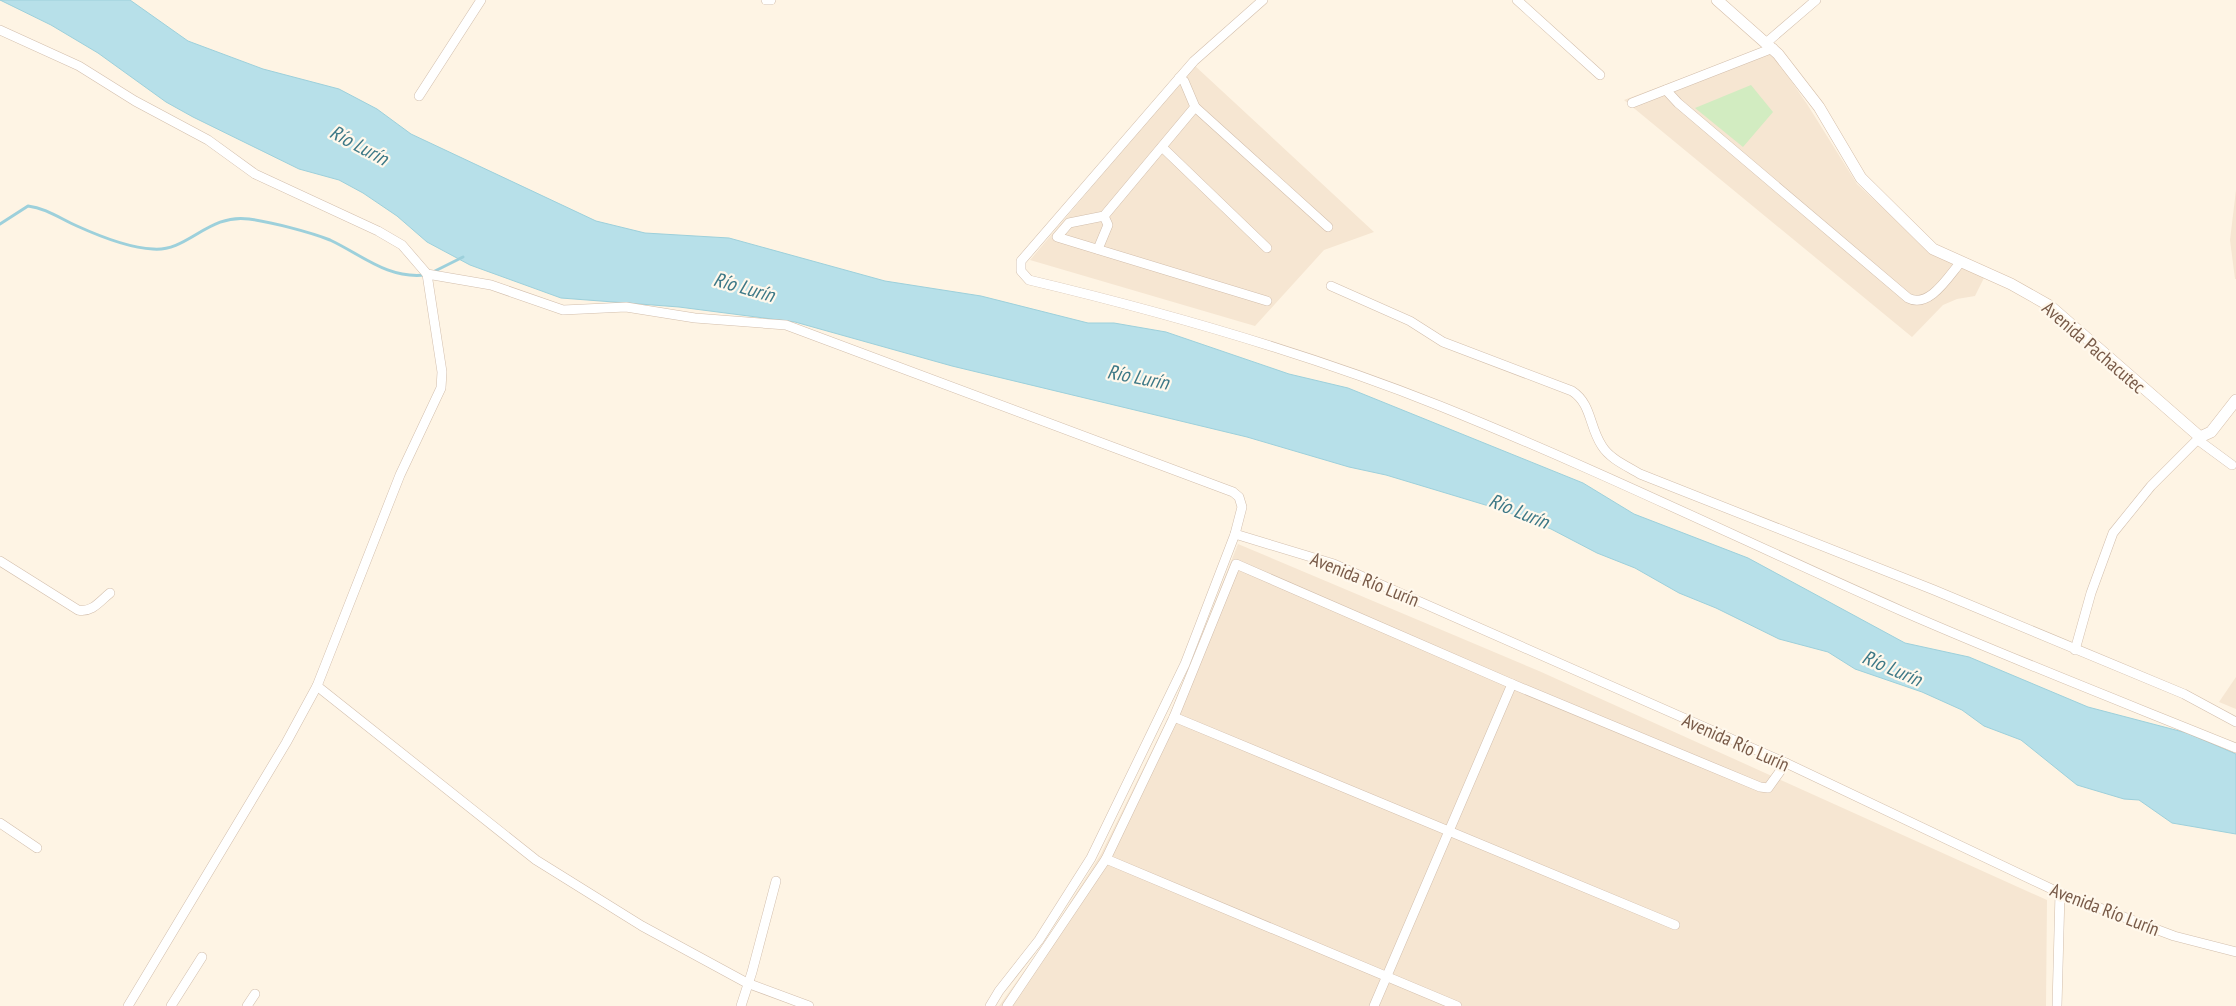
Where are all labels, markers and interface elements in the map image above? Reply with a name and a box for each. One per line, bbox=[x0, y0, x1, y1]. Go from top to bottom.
water label: Río Lurín bbox=[325, 119, 394, 172]
water label: Río Lurín bbox=[711, 266, 779, 308]
street label: Avenida Pachacutec bbox=[2038, 296, 2151, 398]
water label: Río Lurín bbox=[1105, 358, 1172, 396]
water label: Río Lurín bbox=[1485, 487, 1554, 535]
street label: Avenida Río Lurín bbox=[1307, 546, 1423, 612]
water label: Río Lurín bbox=[1858, 644, 1927, 693]
street label: Avenida Río Lurín bbox=[1679, 708, 1793, 776]
street label: Avenida Río Lurín bbox=[2047, 877, 2163, 941]

